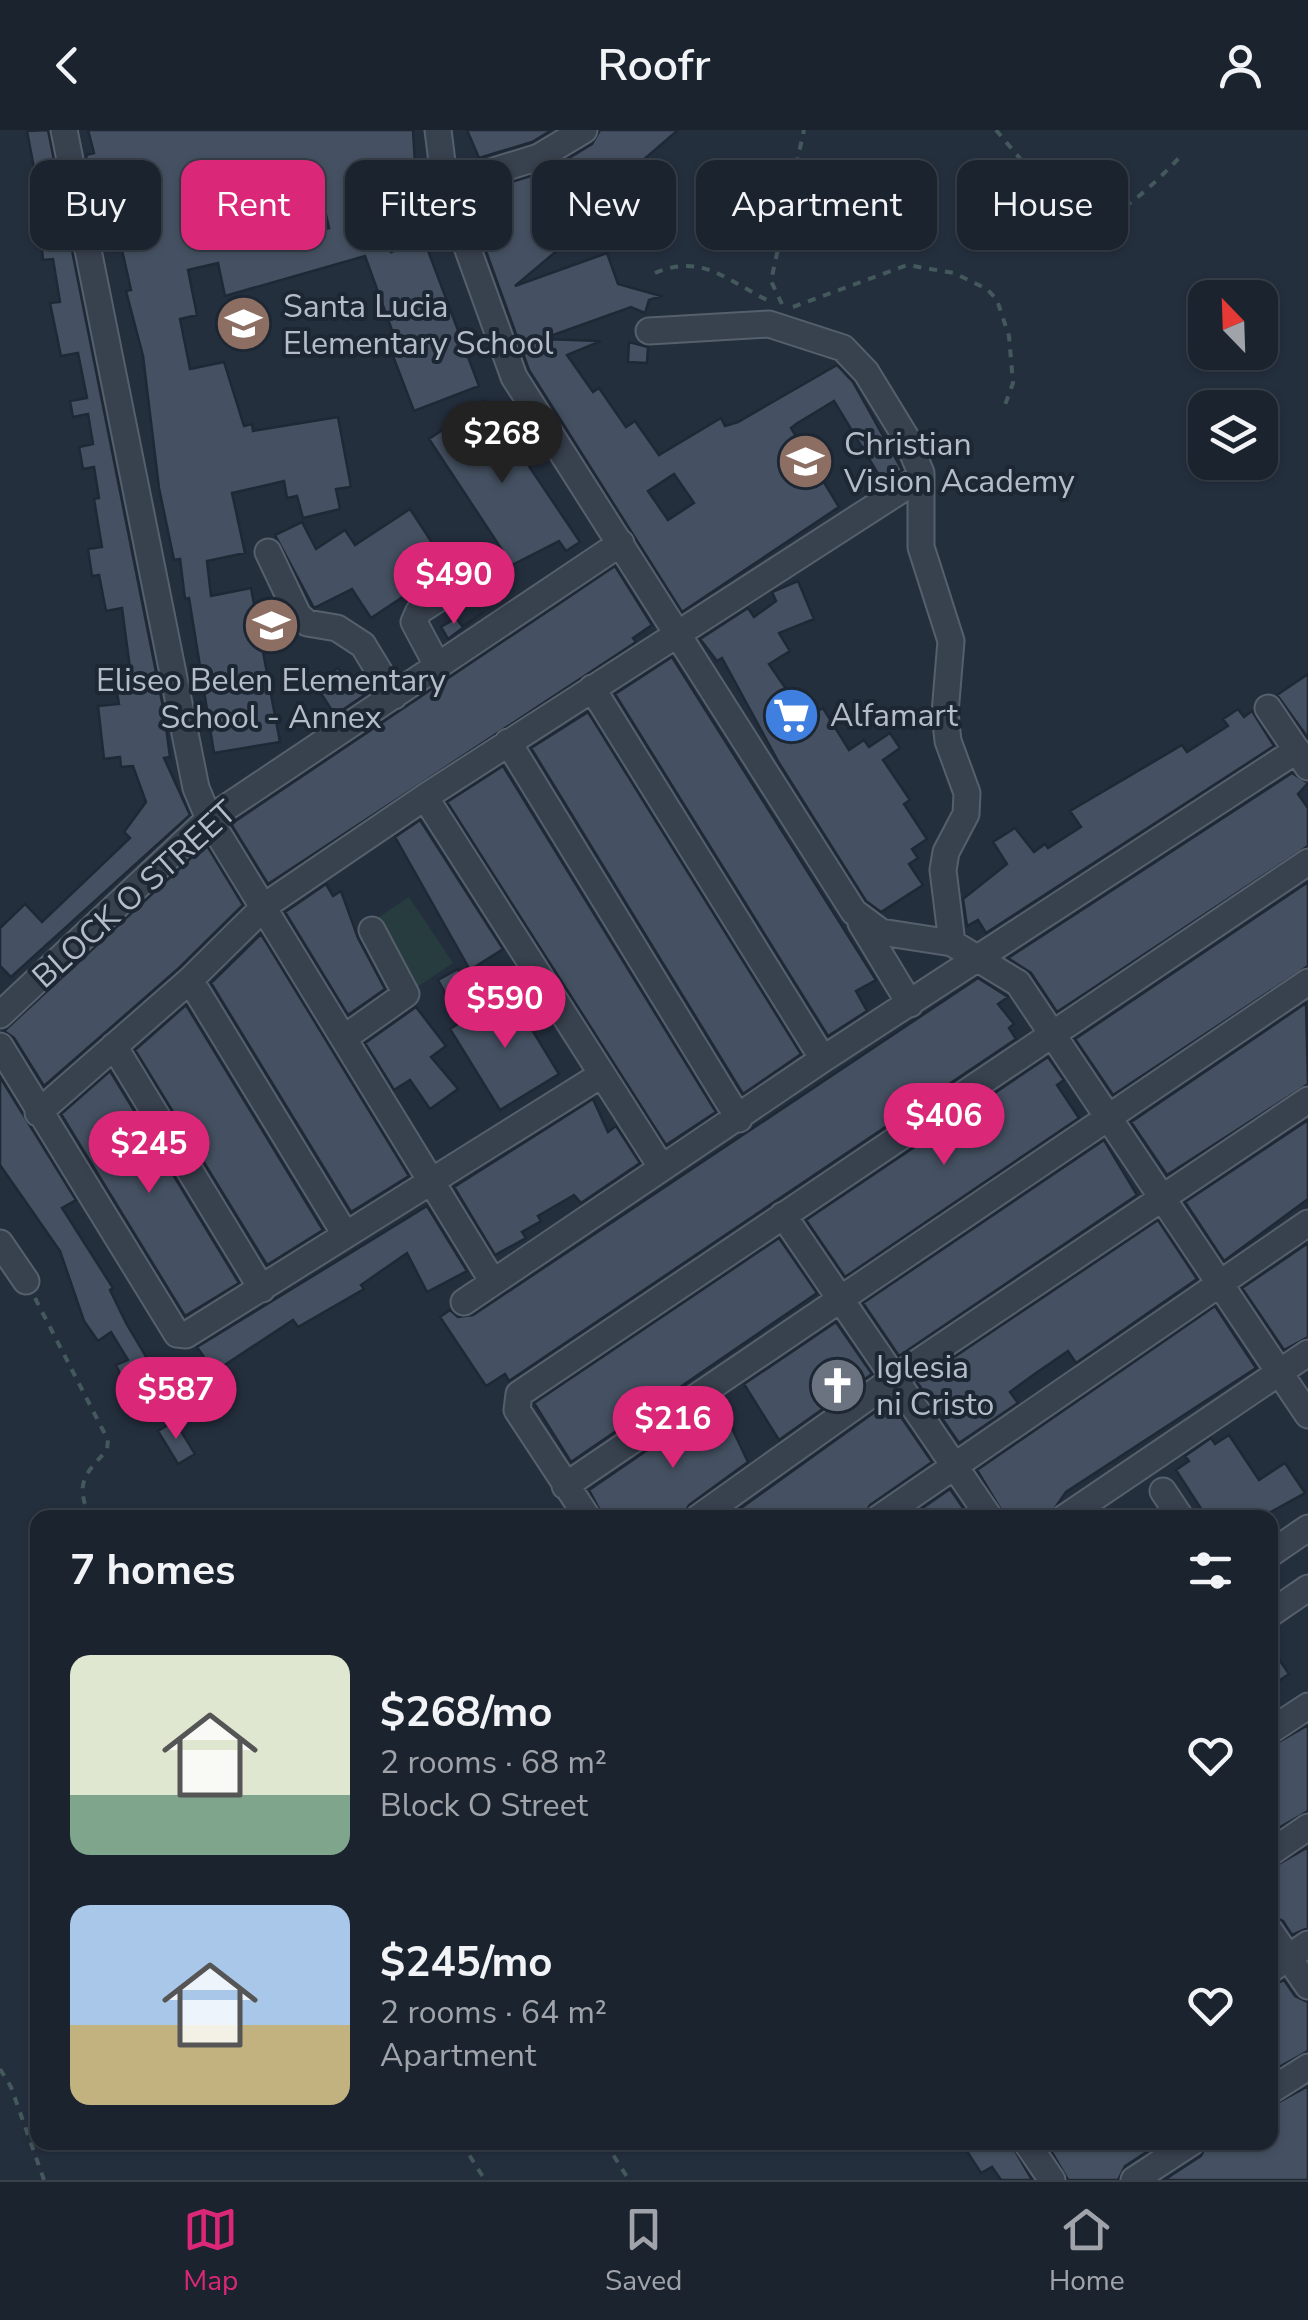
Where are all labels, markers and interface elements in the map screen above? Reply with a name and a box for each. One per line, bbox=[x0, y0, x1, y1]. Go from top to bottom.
text: Roofr bbox=[598, 35, 710, 96]
icon: back bbox=[40, 38, 95, 93]
icon: person bbox=[1213, 38, 1268, 93]
chip: Buy bbox=[30, 160, 161, 250]
chip: Rent bbox=[181, 160, 325, 250]
chip: Filters bbox=[345, 160, 512, 250]
chip: New bbox=[532, 160, 676, 250]
chip: Apartment bbox=[696, 160, 937, 250]
chip: House bbox=[957, 160, 1128, 250]
north arrow bbox=[1188, 280, 1278, 370]
map controls bbox=[1188, 280, 1278, 480]
place label: Santa Lucia Elementary School bbox=[283, 285, 554, 365]
school or university icon: Santa Lucia Elementary School bbox=[214, 294, 274, 354]
button: layers bbox=[1188, 390, 1278, 480]
pin: $268 bbox=[443, 401, 561, 486]
text: $268 bbox=[464, 412, 540, 455]
place label: Christian Vision Academy bbox=[843, 423, 1075, 503]
school or university icon: Christian Vision Academy bbox=[775, 432, 835, 492]
pin: $490 bbox=[395, 542, 513, 627]
text: $490 bbox=[416, 553, 492, 596]
school or university icon: Eliseo Belen Elementary School - Annex bbox=[241, 596, 301, 656]
place label: Eliseo Belen Elementary School - Annex bbox=[96, 659, 447, 739]
supermarket icon: Alfamart bbox=[761, 685, 821, 745]
place label: Alfamart bbox=[830, 694, 959, 737]
street label: BLOCK O STREET bbox=[23, 791, 246, 998]
pin: $590 bbox=[446, 966, 564, 1051]
text: $590 bbox=[467, 977, 543, 1020]
pin: $406 bbox=[885, 1083, 1003, 1168]
text: $406 bbox=[906, 1094, 982, 1137]
pin: $245 bbox=[90, 1111, 208, 1196]
text: $245 bbox=[111, 1122, 187, 1165]
place label: Iglesia ni Cristo bbox=[876, 1346, 994, 1426]
church icon: Iglesia ni Cristo bbox=[807, 1355, 867, 1415]
pin: $587 bbox=[117, 1357, 235, 1442]
text: $587 bbox=[138, 1368, 214, 1411]
pin: $216 bbox=[614, 1386, 732, 1471]
text: $216 bbox=[635, 1397, 711, 1440]
text: 7 homes bbox=[70, 1542, 235, 1599]
icon: filters bbox=[1183, 1543, 1238, 1598]
text: $268/mo bbox=[380, 1684, 552, 1741]
icon: home bbox=[150, 1695, 270, 1815]
icon: heart bbox=[1183, 1728, 1238, 1783]
text: 2 rooms · 68 m² bbox=[380, 1741, 607, 1784]
text: Block O Street bbox=[380, 1784, 588, 1827]
text: $245/mo bbox=[380, 1934, 552, 1991]
icon: home bbox=[150, 1945, 270, 2065]
icon: heart bbox=[1183, 1978, 1238, 2033]
text: 2 rooms · 64 m² bbox=[380, 1991, 607, 2034]
text: Apartment bbox=[380, 2034, 536, 2077]
tab: Map bbox=[183, 2202, 238, 2300]
tab: Saved bbox=[605, 2202, 682, 2300]
tab: Home bbox=[1049, 2202, 1125, 2300]

